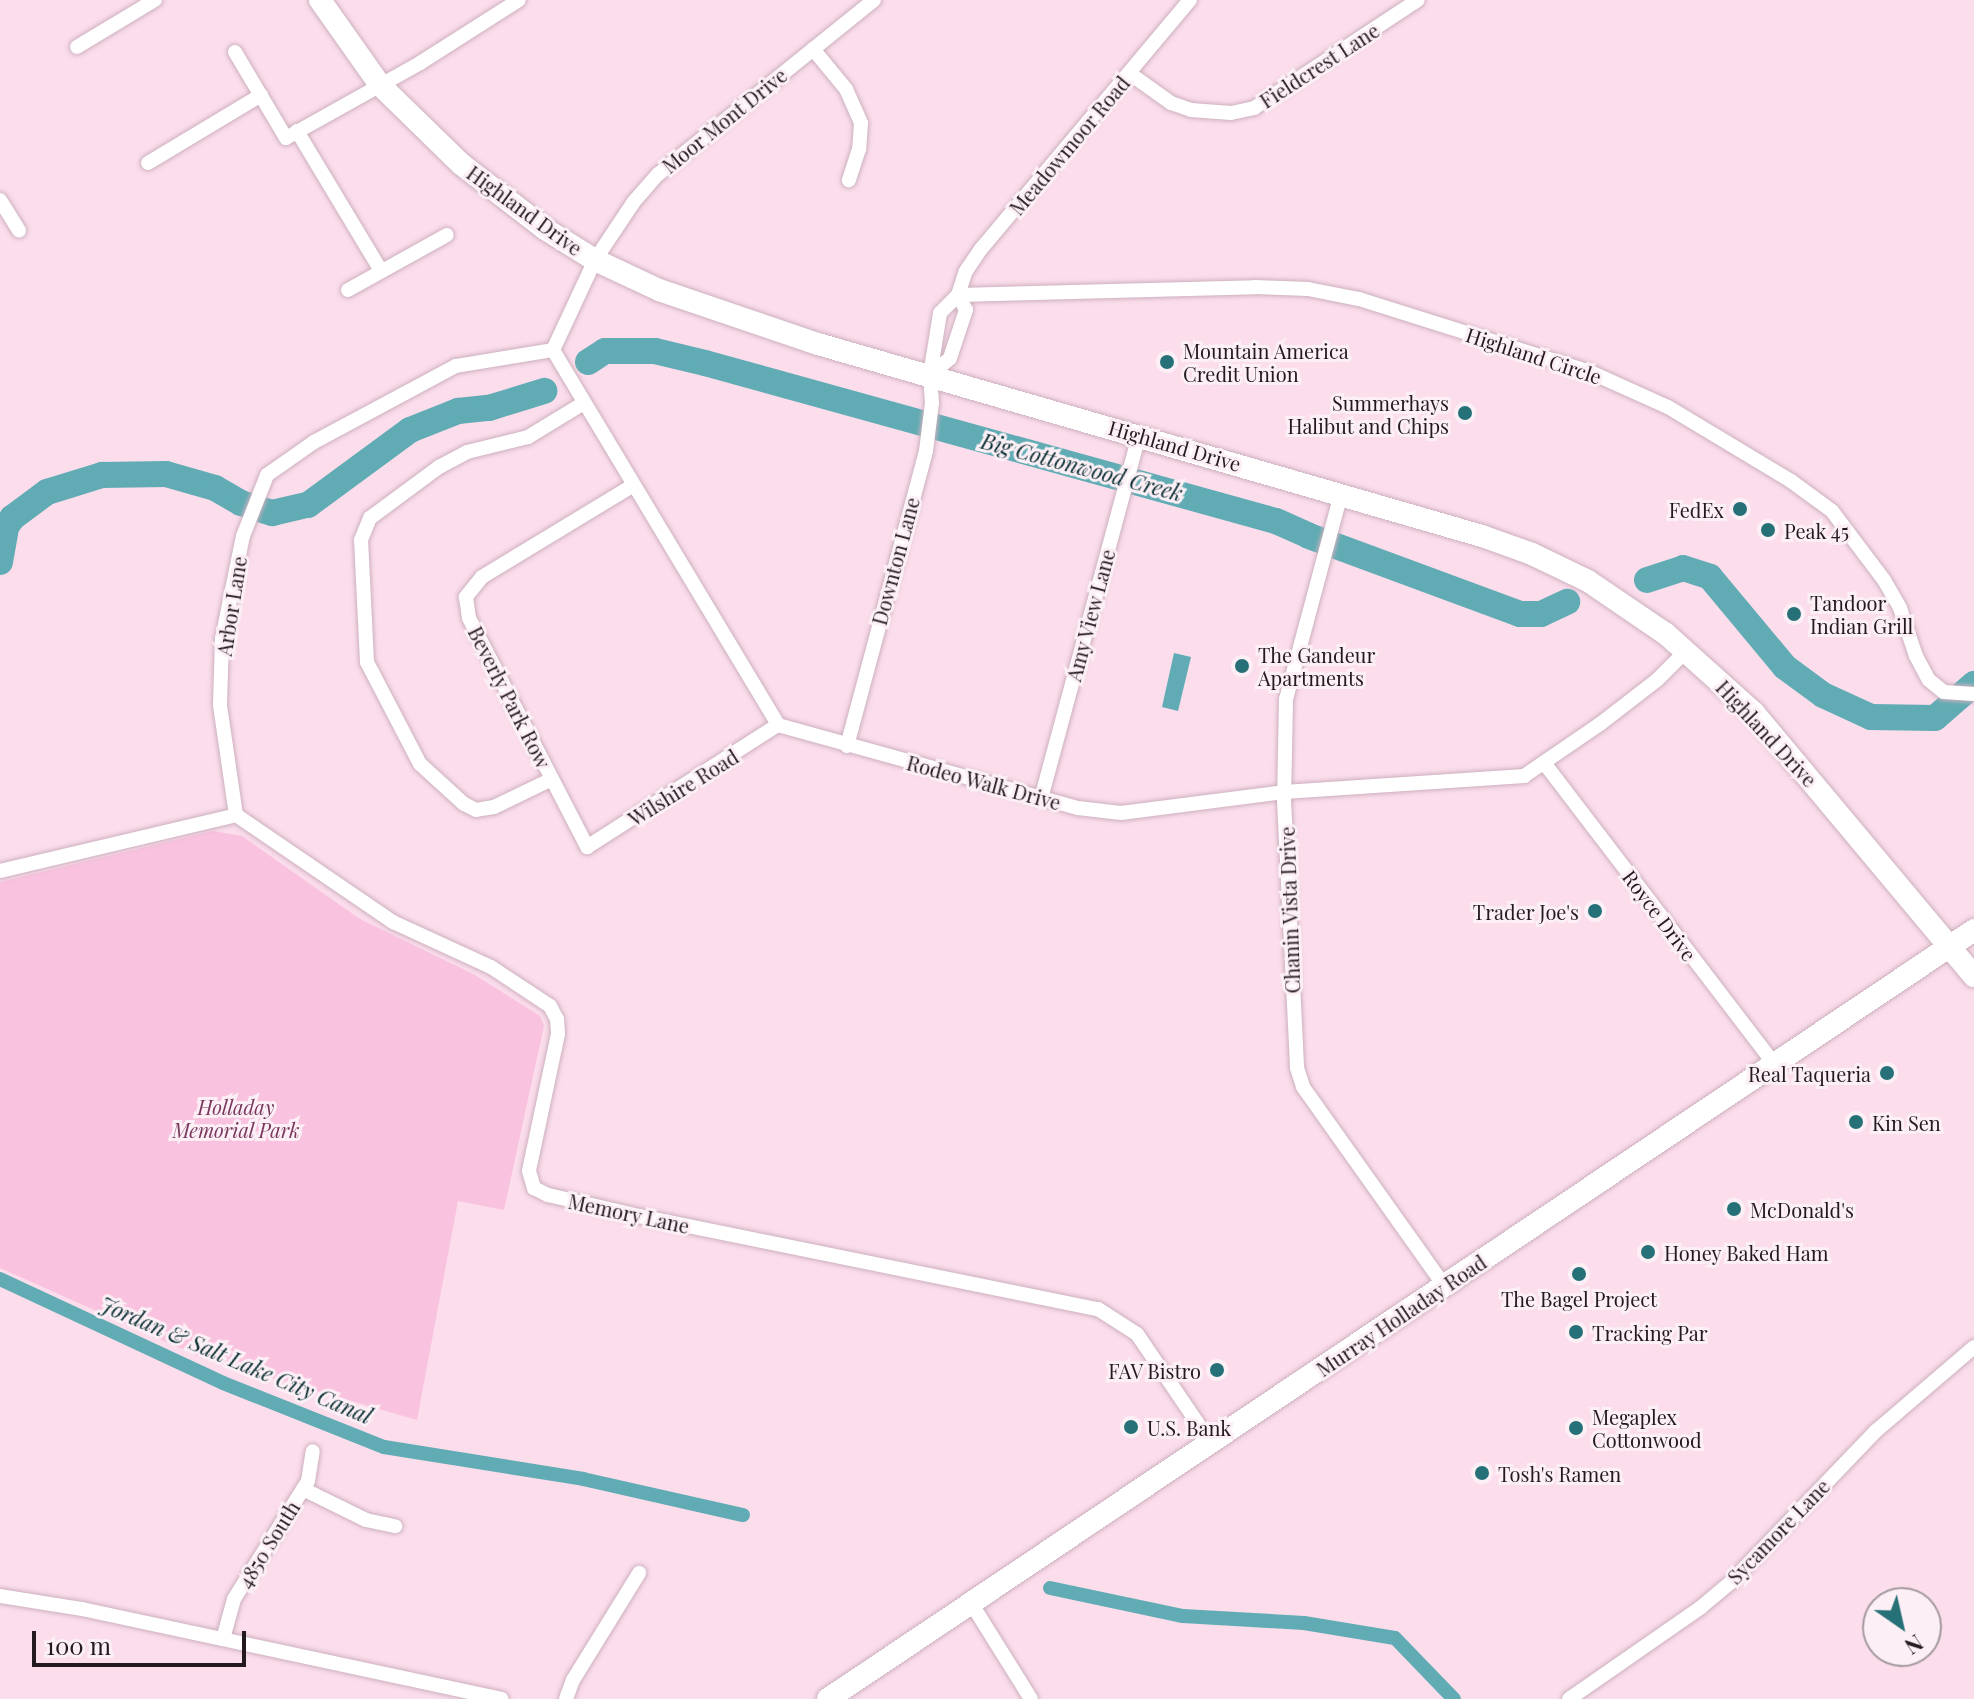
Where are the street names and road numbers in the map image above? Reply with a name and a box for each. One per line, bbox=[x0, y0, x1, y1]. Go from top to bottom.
street label: Fieldcrest Lane bbox=[1255, 17, 1383, 113]
street label: Moor Mont Drive bbox=[657, 62, 791, 178]
street label: Meadowmoor Road bbox=[1004, 71, 1134, 219]
street label: Highland Drive bbox=[463, 160, 587, 260]
street label: Highland Circle bbox=[1463, 322, 1605, 388]
street label: Highland Drive bbox=[1106, 415, 1244, 475]
street label: Downton Lane bbox=[866, 494, 924, 628]
street label: Amy View Lane bbox=[1061, 546, 1119, 684]
street label: Arbor Lane bbox=[211, 554, 251, 658]
street label: Beverly Park Row bbox=[464, 622, 556, 772]
street label: Highland Drive bbox=[1712, 675, 1822, 791]
street label: Wilshire Road bbox=[624, 744, 742, 830]
street label: Rodeo Walk Drive bbox=[904, 750, 1064, 814]
street label: Chanin Vista Drive bbox=[1274, 826, 1304, 994]
street label: Royce Drive bbox=[1618, 865, 1702, 965]
street label: Memory Lane bbox=[566, 1188, 692, 1238]
street label: Murray Holladay Road bbox=[1311, 1249, 1491, 1381]
street label: Sycamore Lane bbox=[1722, 1474, 1834, 1588]
street label: 4850 South bbox=[232, 1496, 304, 1592]

